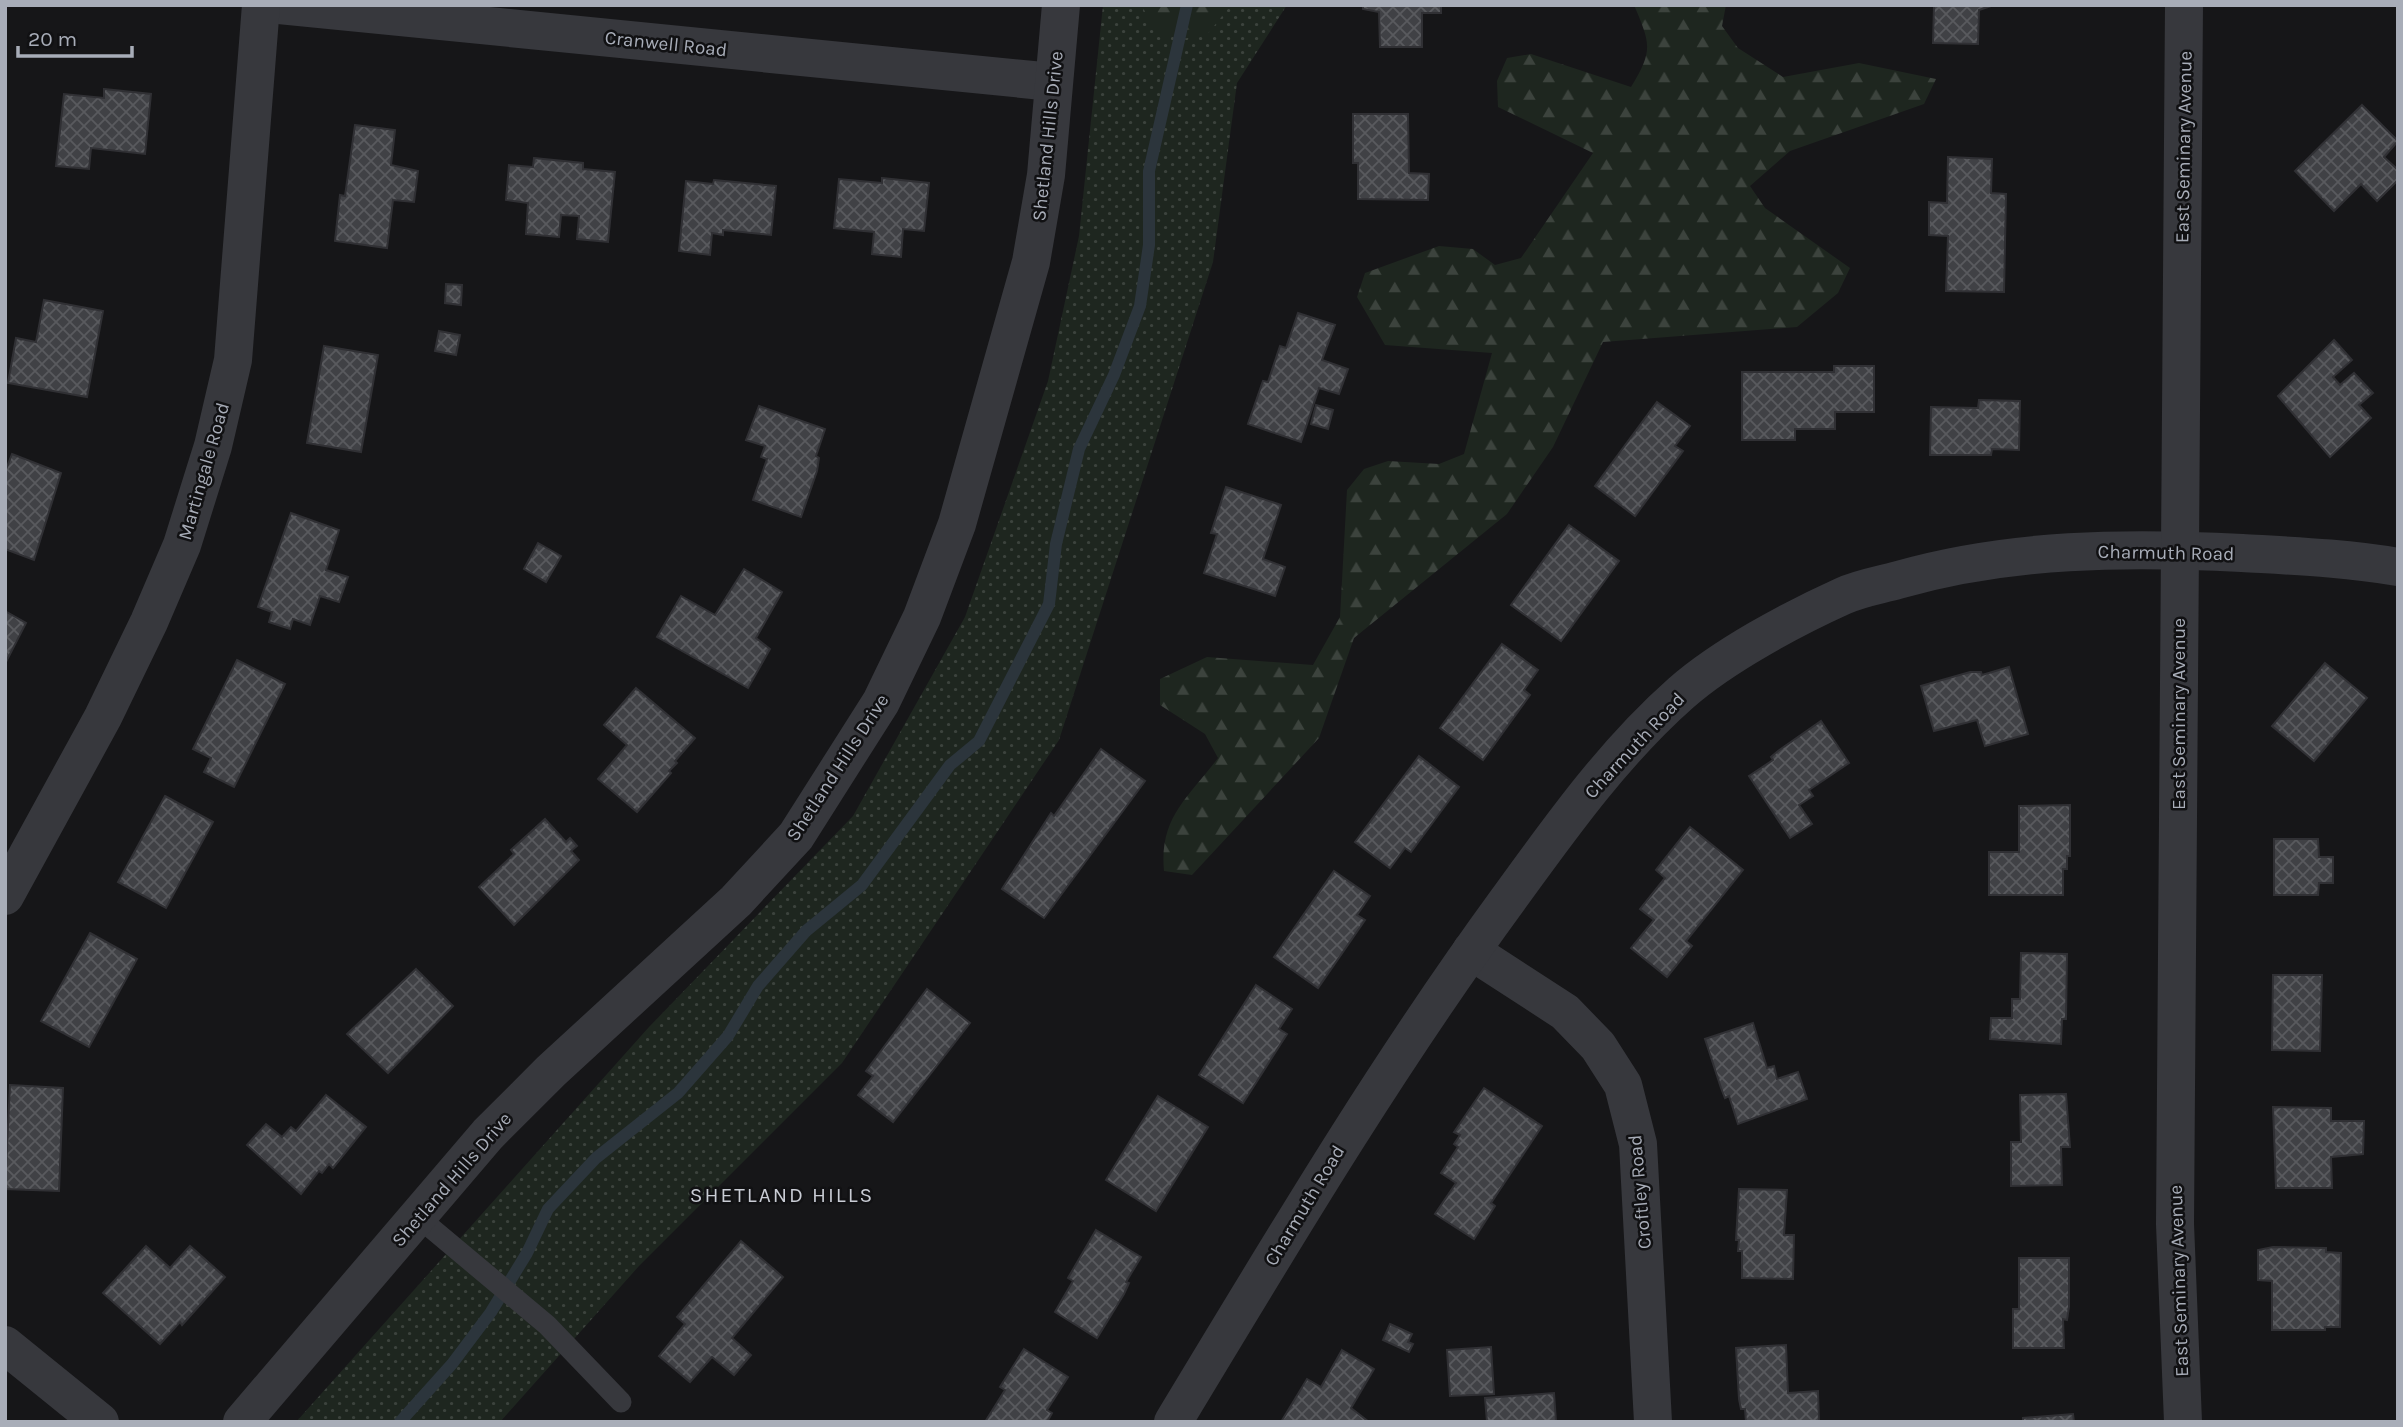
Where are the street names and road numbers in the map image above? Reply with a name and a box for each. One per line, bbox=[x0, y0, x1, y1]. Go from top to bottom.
street label: Cranwell Road bbox=[604, 27, 728, 61]
street label: Shetland Hills Drive bbox=[1028, 50, 1068, 222]
street label: East Seminary Avenue bbox=[2171, 51, 2197, 243]
street label: Martingale Road bbox=[174, 400, 234, 543]
street label: Charmuth Road bbox=[2098, 541, 2234, 565]
street label: East Seminary Avenue bbox=[2168, 618, 2190, 810]
street label: Charmuth Road bbox=[1580, 688, 1689, 803]
street label: Shetland Hills Drive bbox=[782, 690, 894, 845]
street label: Shetland Hills Drive bbox=[387, 1108, 516, 1251]
street label: Croftley Road bbox=[1624, 1134, 1656, 1250]
street label: Charmuth Road bbox=[1260, 1141, 1349, 1270]
street label: East Seminary Avenue bbox=[2165, 1185, 2193, 1377]

